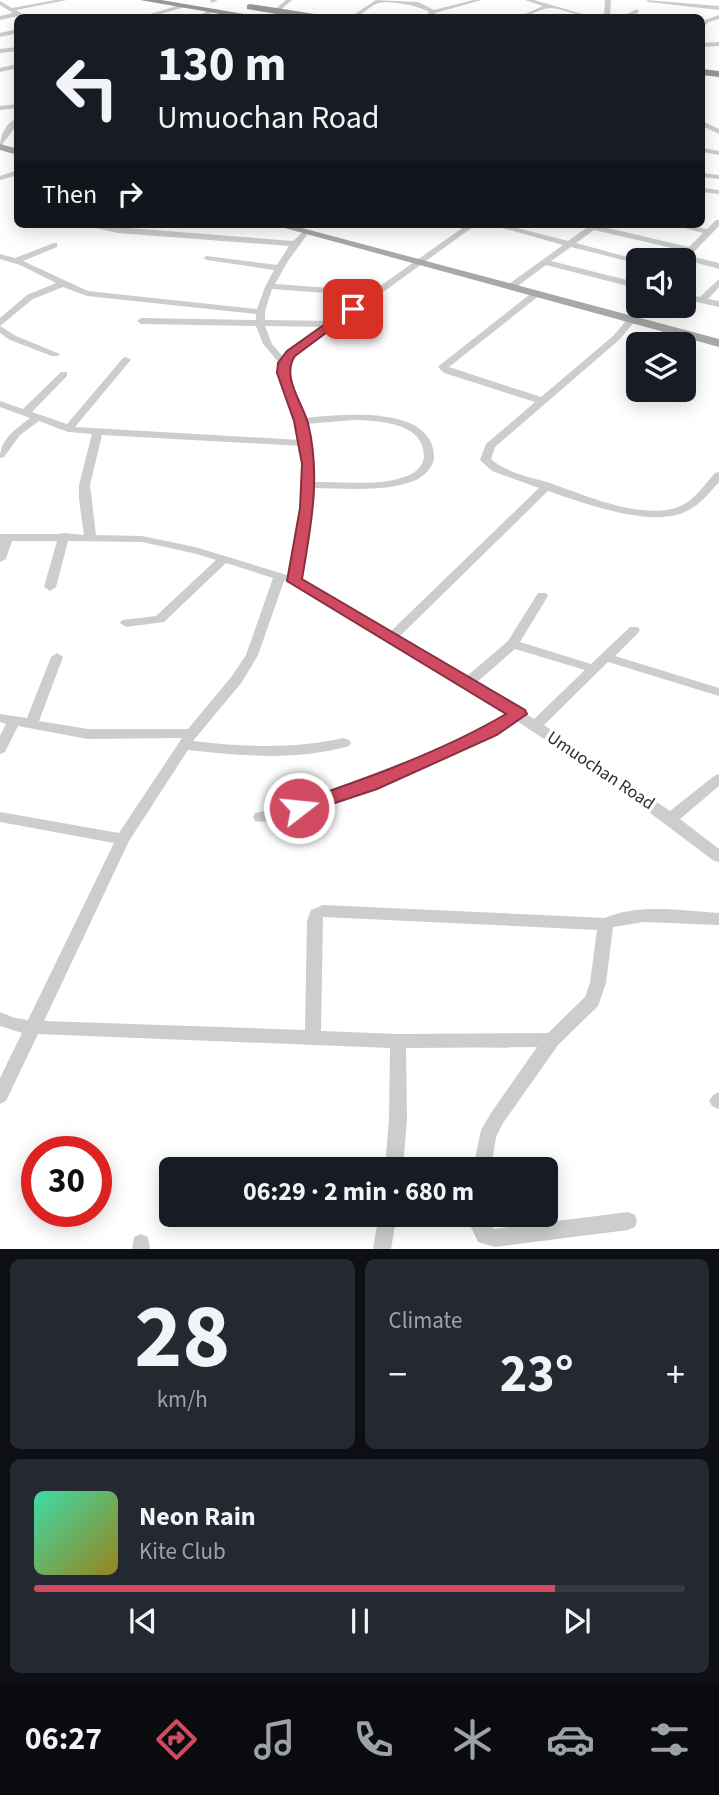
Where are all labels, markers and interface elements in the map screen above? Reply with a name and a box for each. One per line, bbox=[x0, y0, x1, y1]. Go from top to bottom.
text: 130 m bbox=[157, 30, 286, 100]
icon: left bbox=[42, 42, 133, 133]
text: Umuochan Road bbox=[157, 95, 380, 141]
icon: right bbox=[111, 175, 149, 213]
text: Then bbox=[42, 176, 97, 213]
map controls bbox=[626, 248, 696, 402]
button: sound bbox=[626, 248, 696, 318]
pin bbox=[323, 279, 383, 339]
icon: arrive bbox=[334, 290, 372, 328]
button: layers bbox=[626, 332, 696, 402]
street label: Umuochan Road bbox=[542, 725, 660, 816]
position arrow bbox=[262, 771, 336, 845]
speed limit sign: 30 bbox=[21, 1136, 112, 1227]
text: 06:29 · 2 min · 680 m bbox=[243, 1173, 474, 1210]
text: 28 bbox=[134, 1273, 230, 1402]
text: Climate bbox=[389, 1304, 462, 1337]
text: 23° bbox=[500, 1338, 574, 1412]
text: − bbox=[389, 1348, 407, 1402]
text: + bbox=[666, 1348, 685, 1402]
text: km/h bbox=[157, 1383, 208, 1416]
text: Neon Rain bbox=[139, 1498, 256, 1535]
text: Kite Club bbox=[139, 1535, 226, 1568]
icon: previous bbox=[124, 1602, 162, 1640]
icon: pause bbox=[341, 1602, 379, 1640]
icon: next bbox=[558, 1602, 596, 1640]
icon: directions bbox=[152, 1715, 201, 1764]
icon: music bbox=[250, 1715, 299, 1764]
icon: phone bbox=[349, 1715, 398, 1764]
icon: climate bbox=[448, 1715, 497, 1764]
icon: car bbox=[546, 1715, 595, 1764]
icon: filters bbox=[645, 1715, 694, 1764]
text: 06:27 bbox=[25, 1716, 102, 1762]

